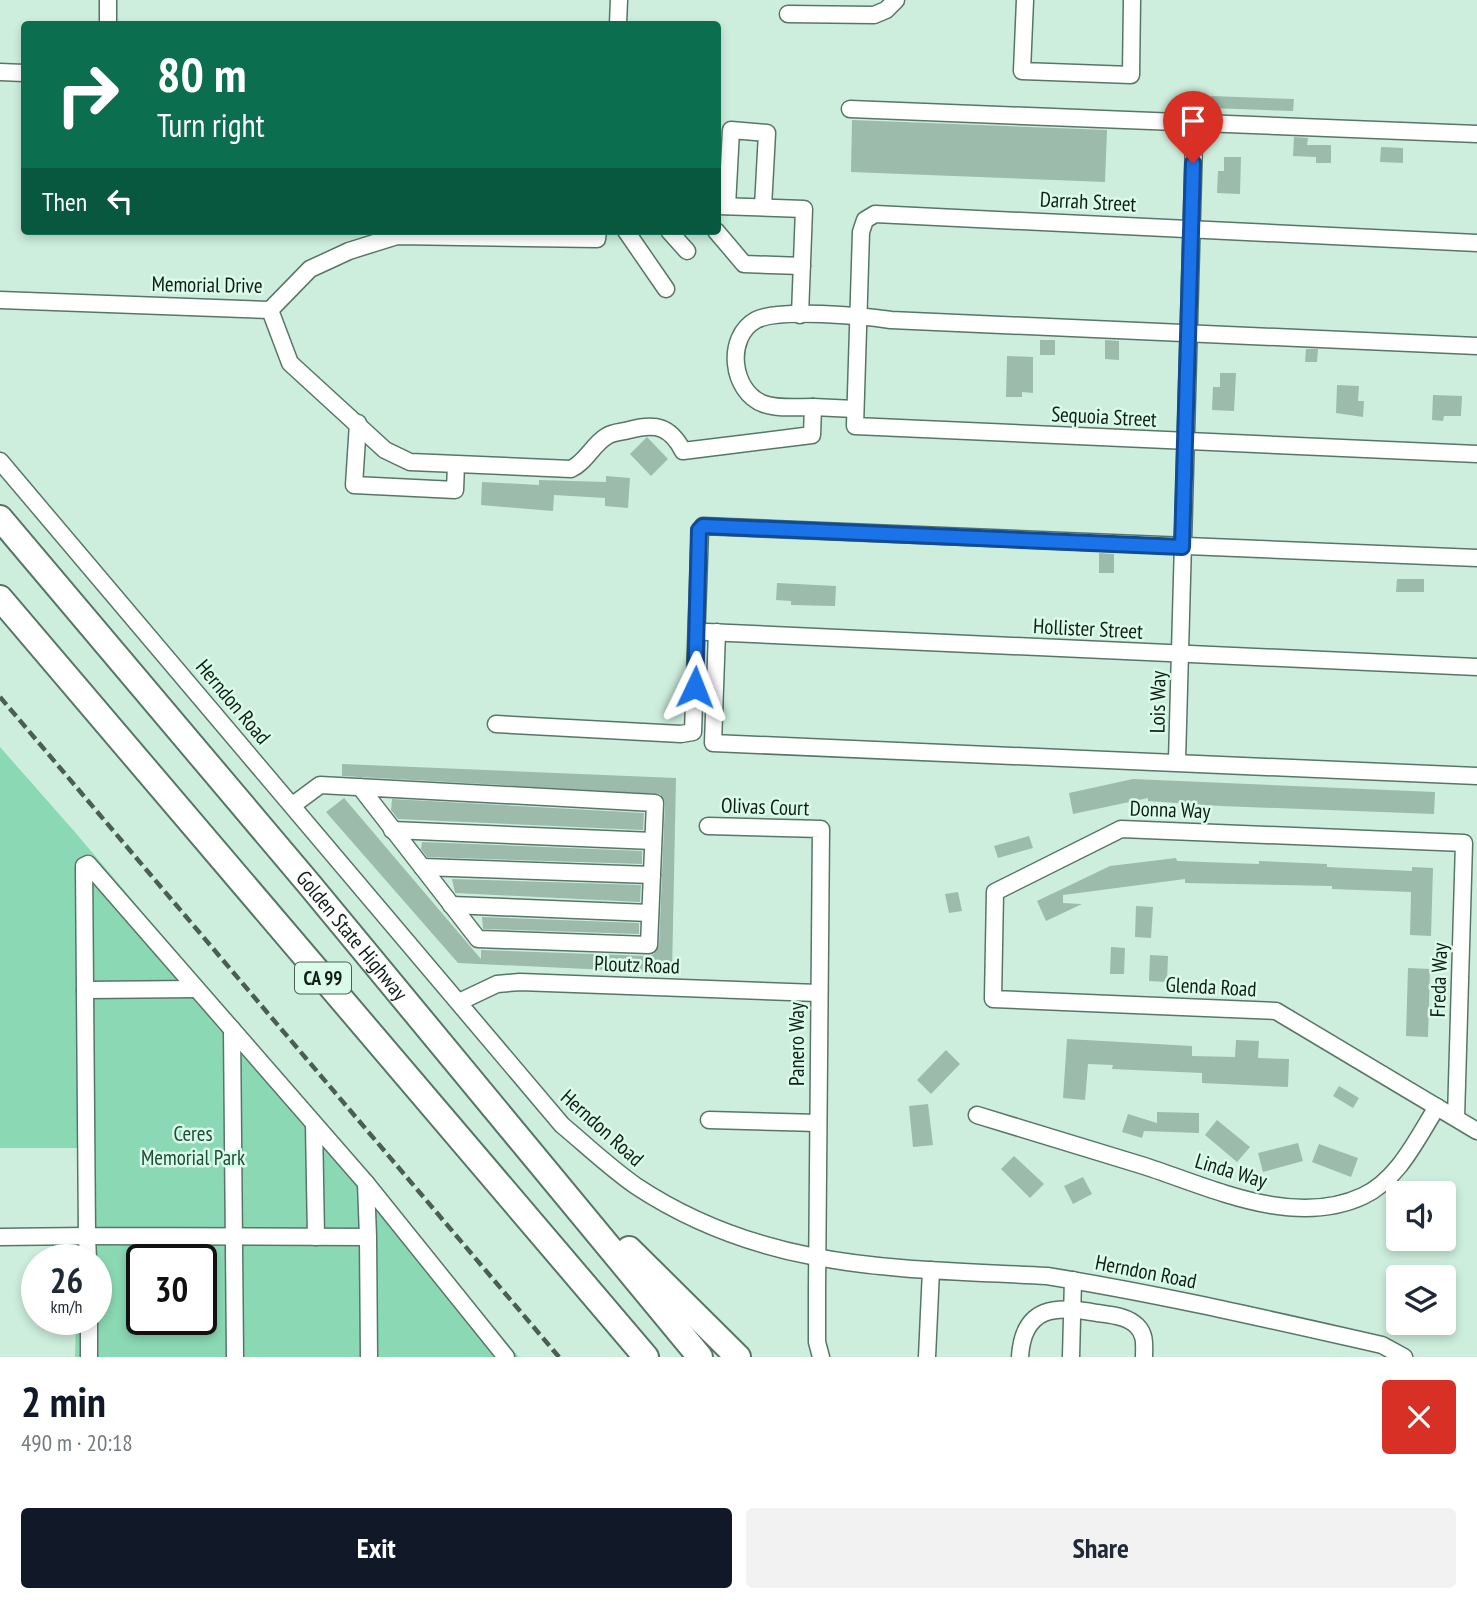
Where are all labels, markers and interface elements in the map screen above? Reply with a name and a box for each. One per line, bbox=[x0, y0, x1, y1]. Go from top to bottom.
text: 80 m bbox=[157, 42, 246, 106]
icon: right bbox=[42, 49, 133, 140]
pin bbox=[1163, 91, 1223, 163]
icon: arrive bbox=[1174, 102, 1212, 140]
text: Turn right bbox=[157, 104, 265, 146]
icon: left bbox=[101, 182, 139, 220]
text: Then bbox=[42, 185, 87, 218]
street label: Darrah Street bbox=[1039, 185, 1137, 218]
street label: Memorial Drive bbox=[151, 270, 263, 299]
street label: Sequoia Street bbox=[1051, 400, 1158, 433]
street label: Hollister Street bbox=[1033, 612, 1144, 645]
position arrow bbox=[658, 650, 732, 724]
street label: Herndon Road bbox=[190, 654, 277, 750]
street label: Lois Way bbox=[1143, 670, 1172, 733]
street label: Olivas Court bbox=[720, 791, 810, 822]
street label: Donna Way bbox=[1129, 795, 1211, 824]
street label: Golden State Highway bbox=[290, 865, 414, 1006]
street label: Freda Way bbox=[1424, 942, 1453, 1018]
street label: Ploutz Road bbox=[594, 950, 680, 979]
road number: CA 99 bbox=[295, 962, 351, 994]
street label: Glenda Road bbox=[1165, 971, 1257, 1002]
street label: Panero Way bbox=[783, 1002, 810, 1086]
street label: Herndon Road bbox=[555, 1083, 649, 1172]
park label: Ceres Memorial Park bbox=[141, 1120, 245, 1171]
street label: Linda Way bbox=[1192, 1147, 1270, 1194]
map controls bbox=[1386, 1181, 1456, 1335]
button: sound bbox=[1386, 1181, 1456, 1251]
speed limit sign: 30 bbox=[126, 1244, 217, 1335]
street label: Herndon Road bbox=[1093, 1248, 1199, 1295]
text: 26 bbox=[50, 1257, 83, 1303]
button: layers bbox=[1386, 1265, 1456, 1335]
text: km/h bbox=[51, 1295, 82, 1318]
text: 2 min bbox=[21, 1374, 106, 1429]
button: close bbox=[1382, 1380, 1456, 1454]
text: 490 m · 20:18 bbox=[21, 1428, 133, 1457]
button: Exit bbox=[21, 1508, 732, 1588]
button: Share bbox=[746, 1508, 1456, 1588]

